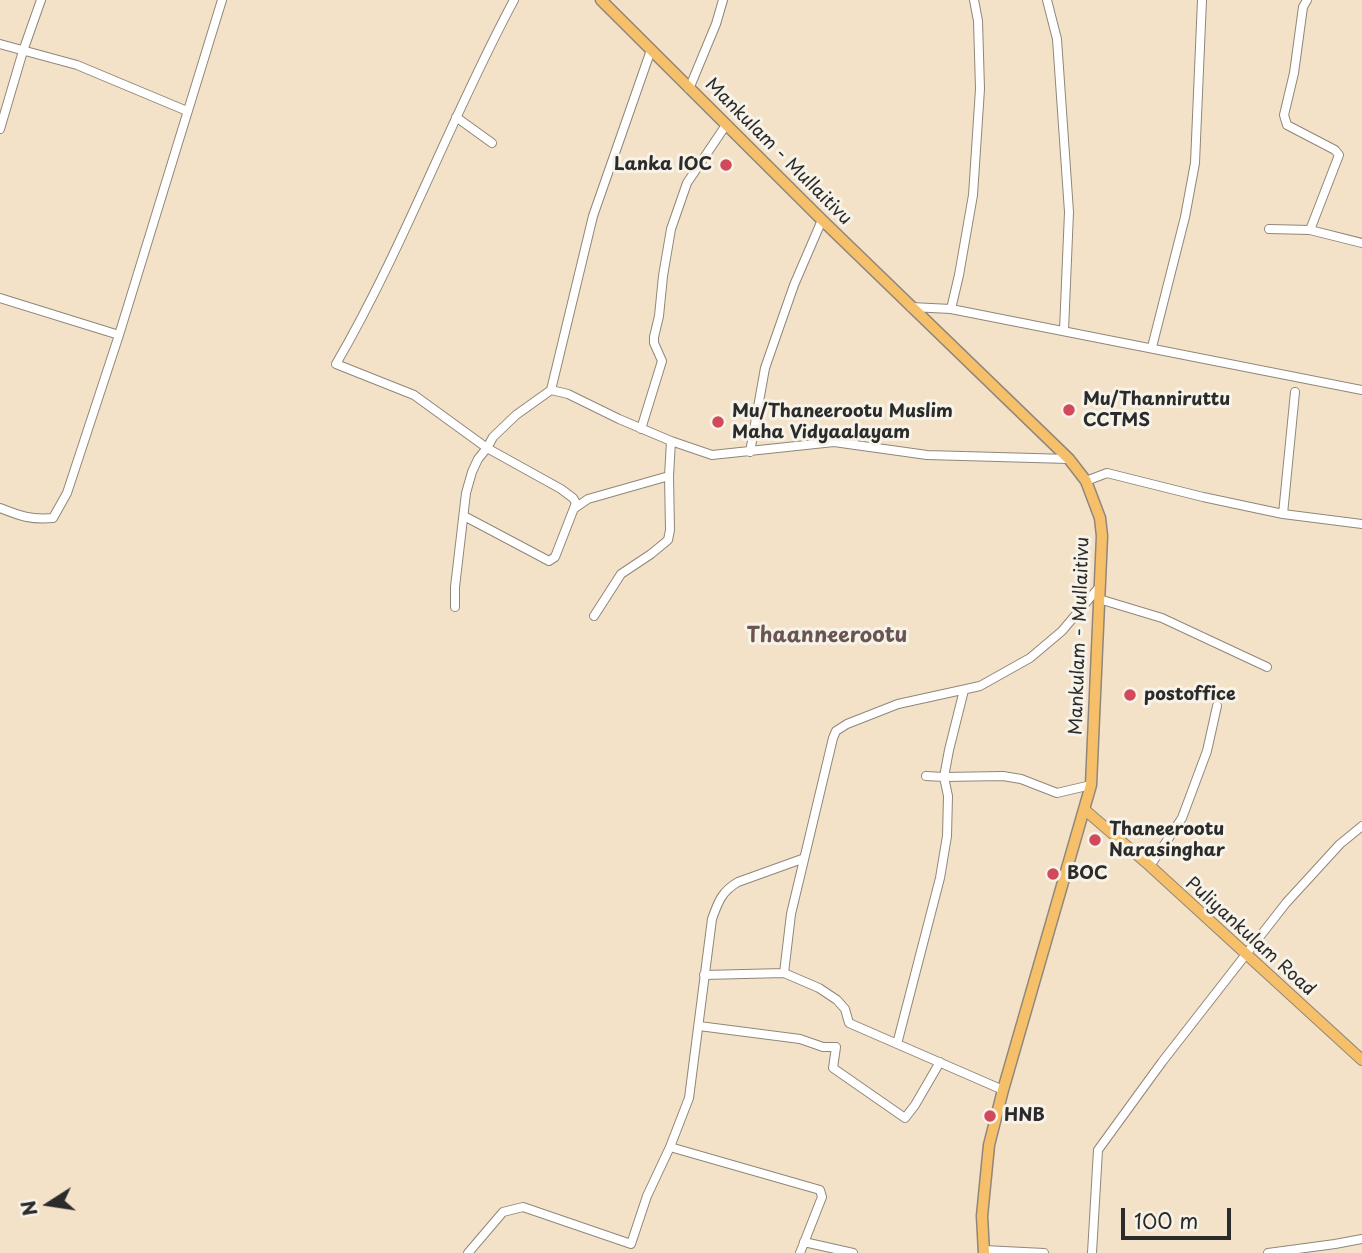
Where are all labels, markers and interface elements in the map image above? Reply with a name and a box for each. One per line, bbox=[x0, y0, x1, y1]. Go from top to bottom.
street label: Mankulam - Mullaitivu bbox=[700, 74, 856, 230]
place label: Lanka IOC bbox=[614, 154, 712, 176]
marker: Lanka IOC bbox=[718, 157, 734, 173]
place label: Mu/Thanniruttu CCTMS bbox=[1083, 389, 1230, 432]
place label: Mu/Thaneerootu Muslim Maha Vidyaalayam bbox=[732, 401, 953, 444]
marker: Mu/Thanniruttu CCTMS bbox=[1061, 402, 1077, 418]
marker: Mu/Thaneerootu Muslim Maha Vidyaalayam bbox=[710, 414, 726, 430]
street label: Mankulam - Mullaitivu bbox=[1066, 536, 1094, 736]
district label: Thaanneerootu bbox=[747, 623, 907, 649]
place label: postoffice bbox=[1144, 684, 1236, 706]
marker: postoffice bbox=[1122, 687, 1138, 703]
place label: Thaneerootu Narasinghar bbox=[1109, 819, 1225, 862]
marker: Thaneerootu Narasinghar bbox=[1087, 832, 1103, 848]
place label: BOC bbox=[1067, 863, 1108, 885]
marker: BOC bbox=[1045, 866, 1061, 882]
street label: Puliyankulam Road bbox=[1181, 873, 1319, 1001]
place label: HNB bbox=[1004, 1105, 1045, 1127]
marker: HNB bbox=[982, 1108, 998, 1124]
north arrow bbox=[14, 1169, 84, 1239]
scale bar bbox=[1124, 1194, 1234, 1238]
text: N bbox=[13, 1198, 44, 1219]
text: 100 m bbox=[1134, 1204, 1198, 1236]

